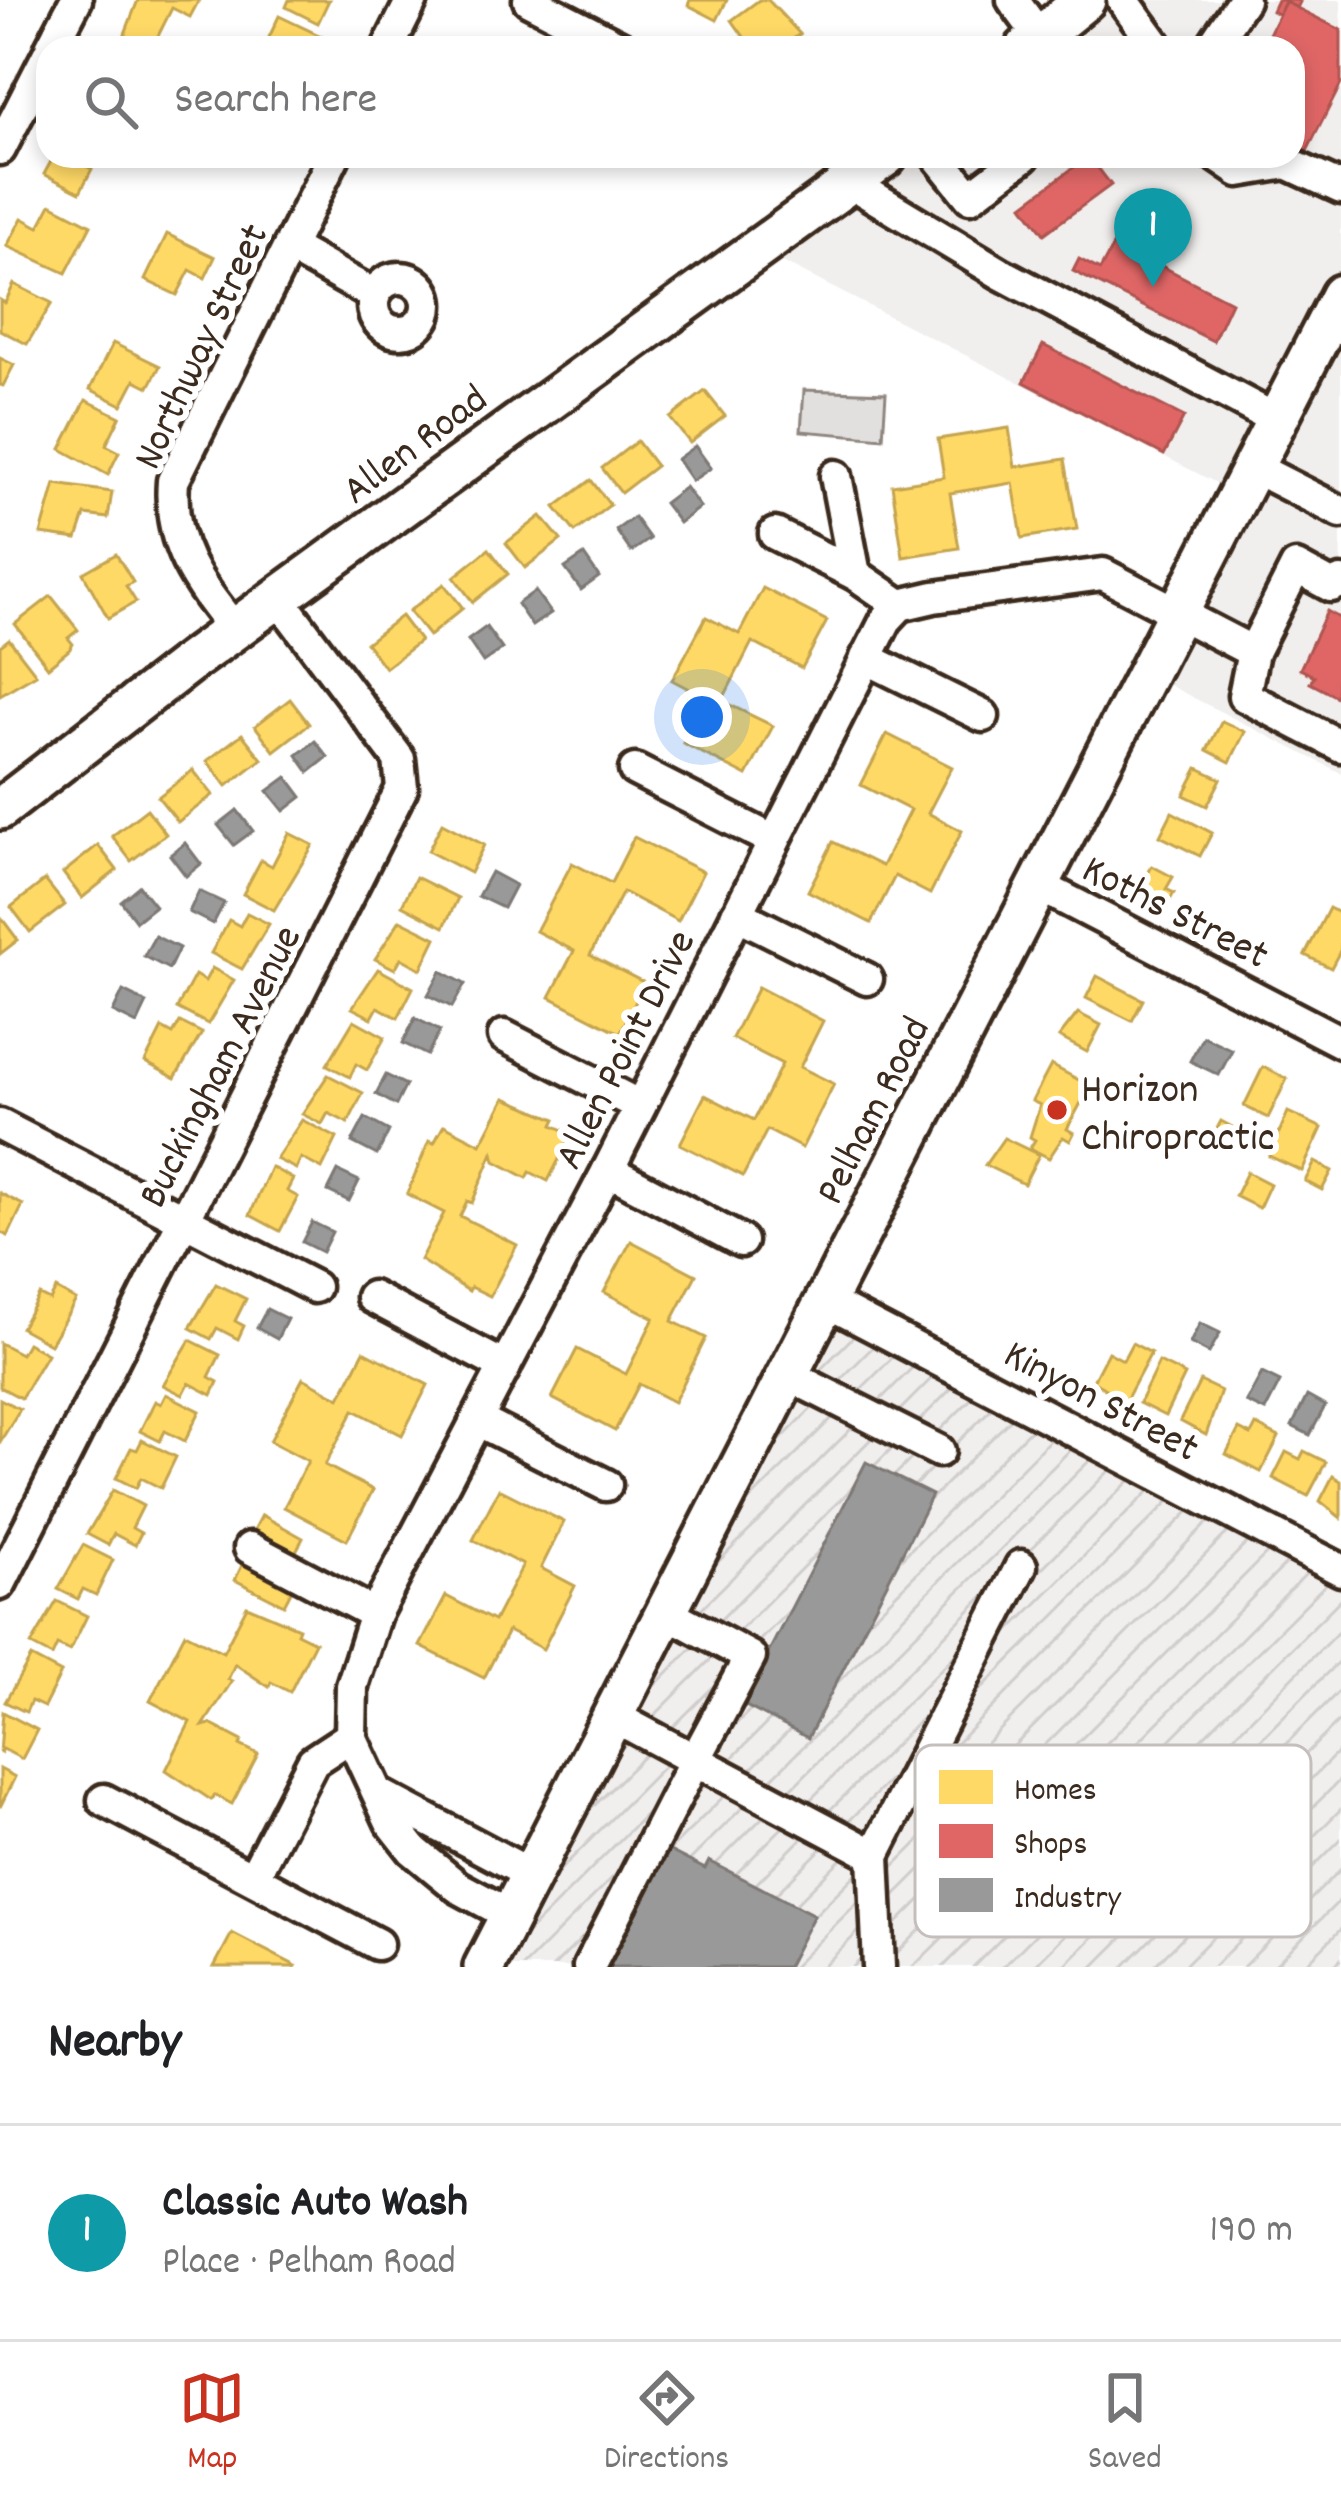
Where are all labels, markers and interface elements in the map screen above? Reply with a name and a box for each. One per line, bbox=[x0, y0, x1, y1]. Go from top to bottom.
search box bbox=[36, 36, 1305, 168]
icon: search bbox=[78, 69, 144, 135]
text: Search here bbox=[174, 70, 377, 134]
pin: 1 bbox=[1114, 188, 1192, 287]
street label: Northway Street bbox=[121, 215, 288, 481]
street label: Allen Road bbox=[332, 373, 503, 522]
your location bbox=[672, 687, 732, 747]
street label: Koths Street bbox=[1070, 843, 1278, 988]
street label: Buckingham Avenue bbox=[126, 916, 320, 1220]
street label: Allen Point Drive bbox=[542, 921, 714, 1181]
street label: Pelham Road bbox=[803, 1008, 949, 1216]
place label: Horizon Chiropractic bbox=[1081, 1063, 1275, 1171]
marker: Horizon Chiropractic bbox=[1044, 1097, 1070, 1123]
street label: Kinyon Street bbox=[991, 1328, 1208, 1481]
legend bbox=[915, 1745, 1311, 1937]
text: Homes bbox=[1014, 1769, 1097, 1816]
text: Shops bbox=[1014, 1823, 1087, 1870]
text: Industry bbox=[1014, 1877, 1121, 1924]
text: Nearby bbox=[48, 2009, 181, 2081]
text: Classic Auto Wash bbox=[162, 2173, 468, 2237]
text: 1 bbox=[83, 2205, 91, 2260]
text: 190 m bbox=[1210, 2205, 1293, 2260]
text: Place · Pelham Road bbox=[162, 2237, 456, 2292]
tab: Map bbox=[179, 2365, 245, 2484]
tab: Directions bbox=[604, 2365, 729, 2484]
tab: Saved bbox=[1088, 2365, 1162, 2484]

